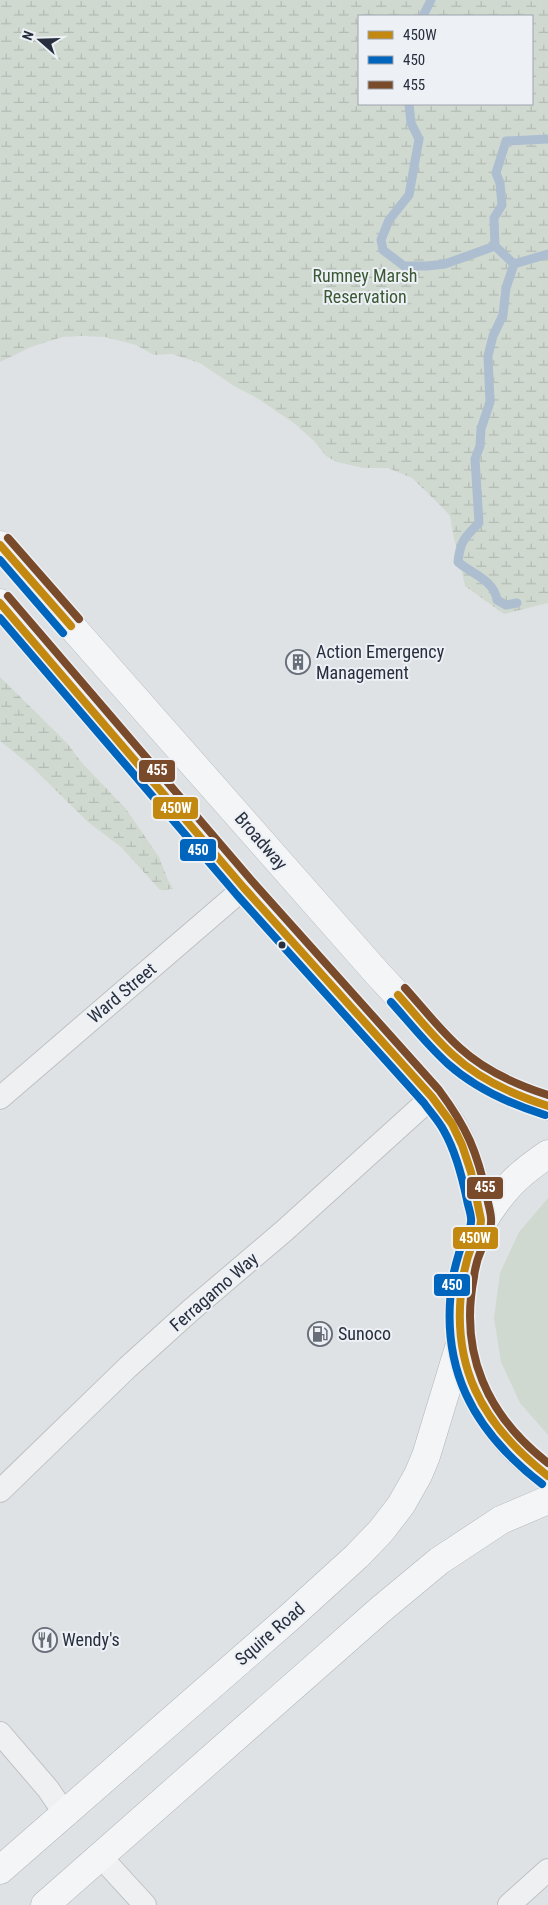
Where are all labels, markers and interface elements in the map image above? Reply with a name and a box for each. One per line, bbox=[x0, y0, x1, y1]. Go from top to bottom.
north arrow bbox=[15, 15, 65, 65]
legend bbox=[358, 15, 533, 105]
text: 450W bbox=[403, 26, 437, 44]
text: N bbox=[19, 29, 37, 42]
text: 450 bbox=[403, 51, 425, 69]
text: 455 bbox=[403, 76, 425, 94]
park label: Rumney Marsh Reservation bbox=[312, 265, 418, 307]
place label: Action Emergency Management bbox=[316, 641, 445, 683]
building icon: Action Emergency Management bbox=[285, 649, 311, 675]
line badge: 455 bbox=[138, 759, 176, 783]
text: 455 bbox=[146, 762, 168, 778]
line badge: 450W bbox=[152, 796, 199, 820]
text: 450W bbox=[160, 800, 192, 816]
street label: Broadway bbox=[231, 808, 292, 874]
line badge: 450 bbox=[179, 838, 217, 862]
text: 450 bbox=[187, 842, 209, 858]
unlabelled marker bbox=[277, 940, 287, 950]
street label: Ward Street bbox=[83, 958, 160, 1027]
line badge: 455 bbox=[466, 1176, 504, 1200]
text: 455 bbox=[474, 1179, 496, 1195]
line badge: 450W bbox=[452, 1226, 499, 1250]
text: 450W bbox=[459, 1230, 491, 1246]
street label: Ferragamo Way bbox=[165, 1247, 262, 1336]
line badge: 450 bbox=[433, 1273, 471, 1297]
text: 450 bbox=[441, 1277, 463, 1293]
fuel station icon: Sunoco bbox=[307, 1321, 333, 1347]
place label: Sunoco bbox=[338, 1323, 391, 1344]
street label: Squire Road bbox=[231, 1598, 309, 1669]
restaurant icon: Wendy's bbox=[32, 1627, 58, 1653]
place label: Wendy's bbox=[62, 1629, 120, 1650]

